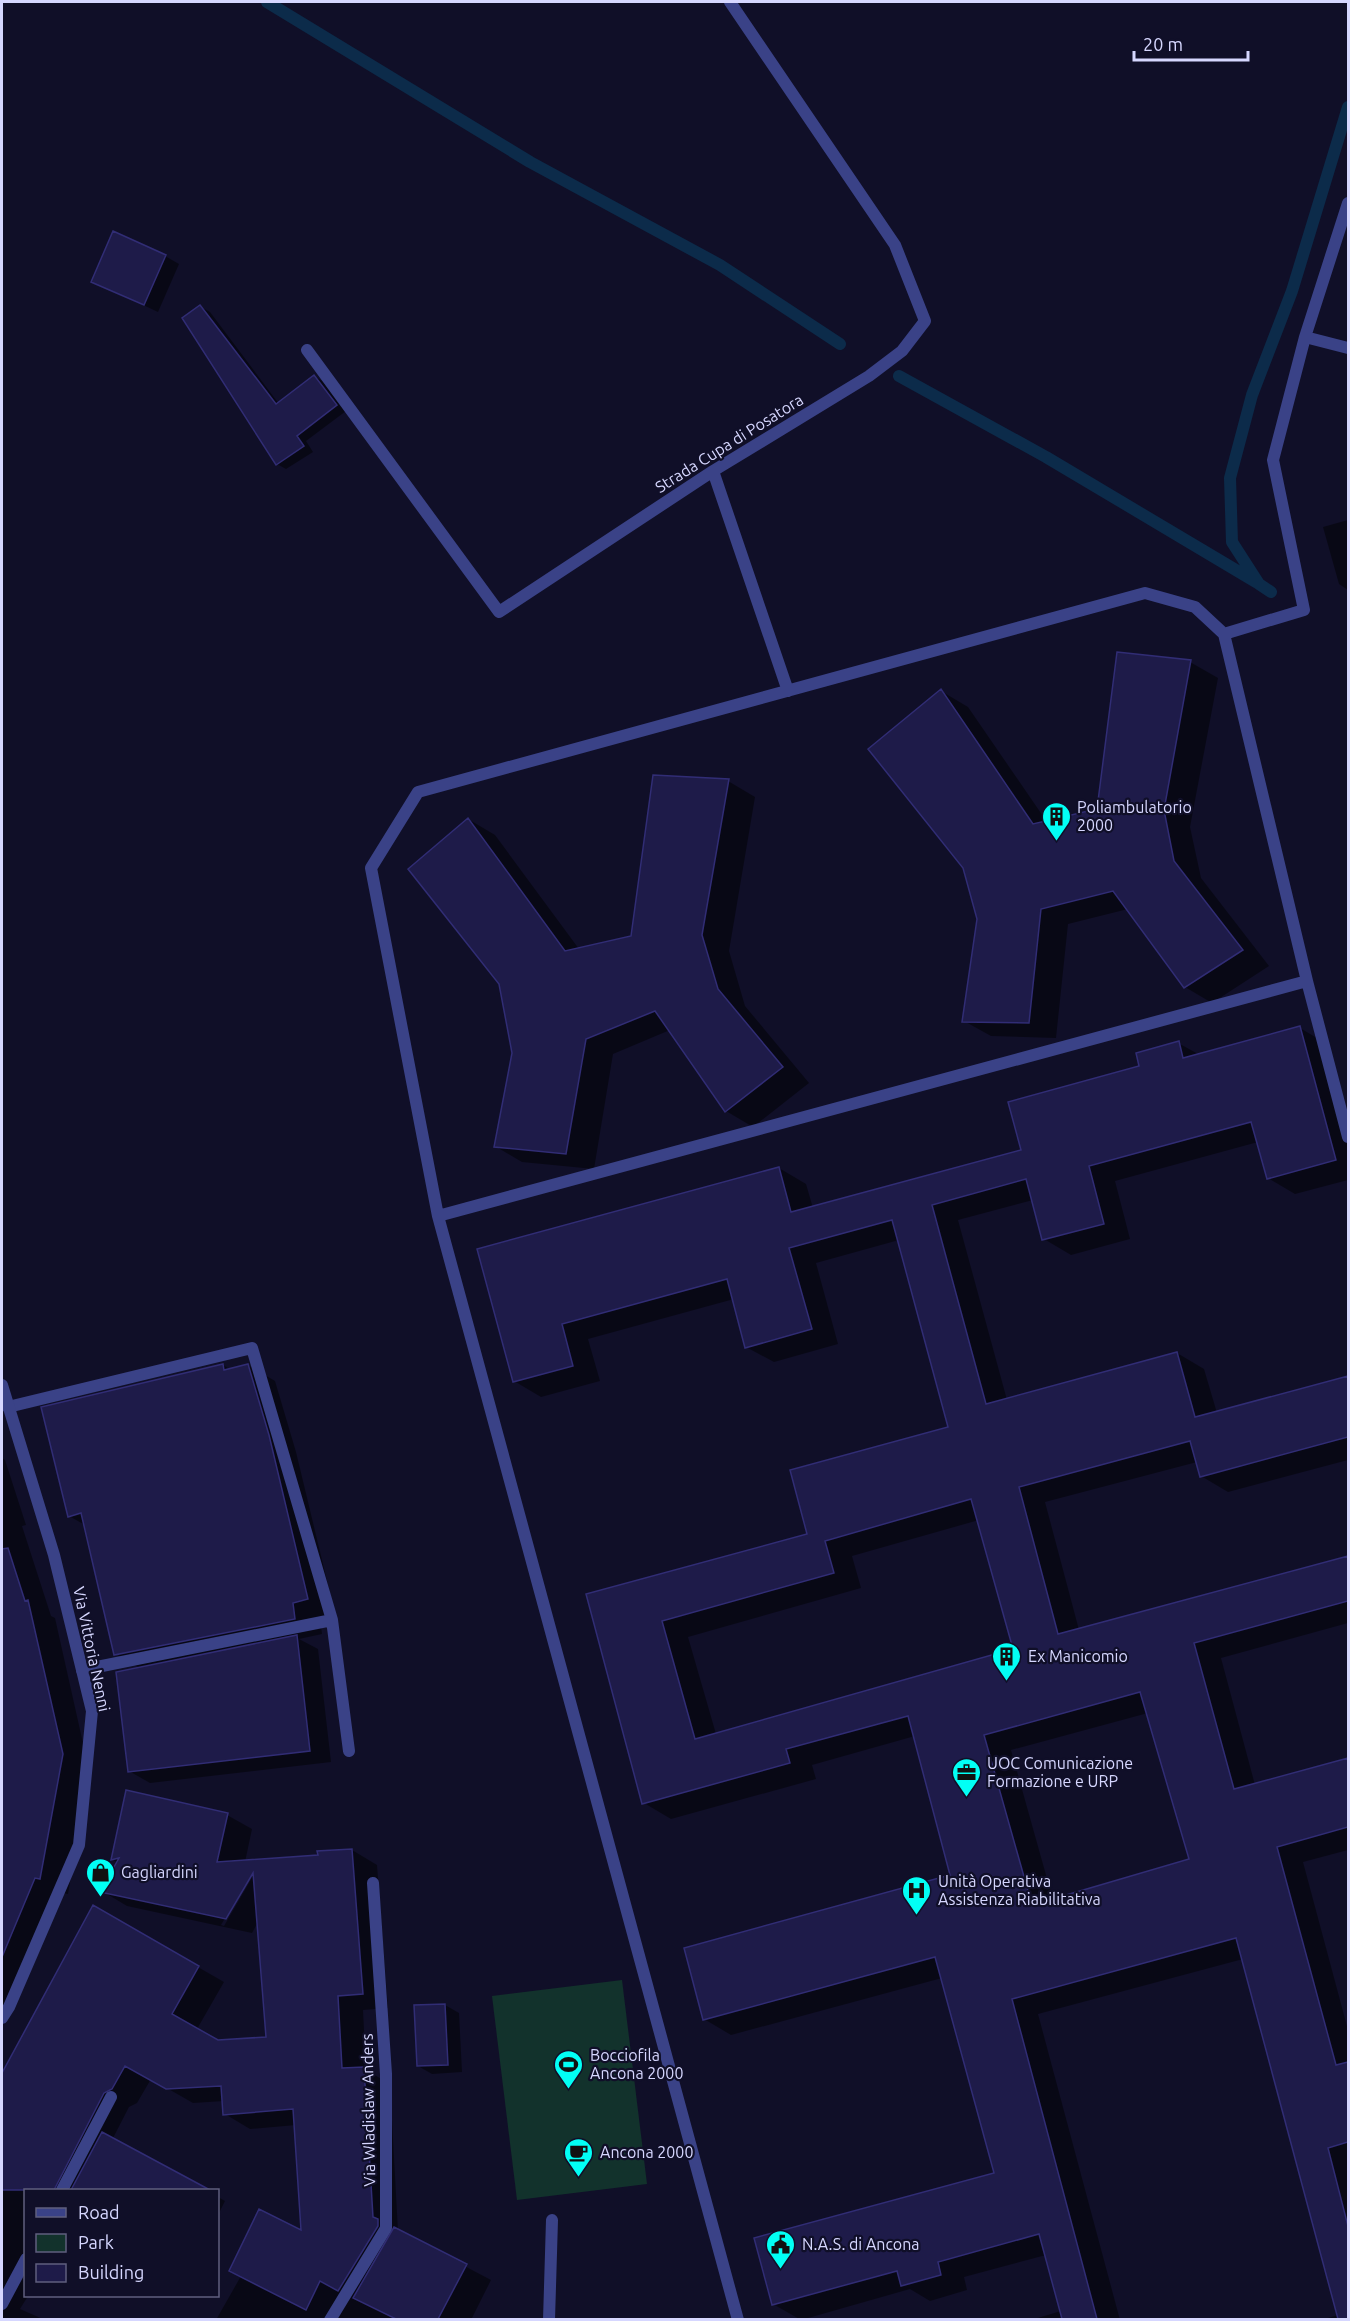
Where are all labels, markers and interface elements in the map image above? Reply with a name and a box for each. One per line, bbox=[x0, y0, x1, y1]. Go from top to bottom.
scale bar bbox=[1134, 24, 1248, 62]
text: 20 m bbox=[1143, 34, 1183, 54]
street label: Strada Cupa di Posatora bbox=[652, 390, 806, 496]
place label: Poliambulatorio 2000 bbox=[1077, 798, 1192, 834]
building icon: Poliambulatorio 2000 bbox=[1040, 800, 1072, 842]
street label: Via Vittoria Nenni bbox=[70, 1585, 114, 1713]
building icon: Ex Manicomio bbox=[991, 1640, 1023, 1682]
place label: Ex Manicomio bbox=[1028, 1647, 1128, 1665]
place label: UOC Comunicazione Formazione e URP bbox=[987, 1754, 1133, 1790]
office icon: UOC Comunicazione Formazione e URP bbox=[950, 1756, 982, 1798]
shop icon: Gagliardini bbox=[84, 1856, 116, 1898]
place label: Gagliardini bbox=[121, 1863, 198, 1881]
place label: Unità Operativa Assistenza Riabilitativa bbox=[938, 1872, 1101, 1908]
hospital icon: Unità Operativa Assistenza Riabilitativa bbox=[901, 1874, 933, 1916]
street label: Via Wladislaw Anders bbox=[358, 2033, 378, 2187]
place label: Bocciofila Ancona 2000 bbox=[590, 2046, 683, 2082]
sports icon: Bocciofila Ancona 2000 bbox=[553, 2048, 585, 2090]
cafe icon: Ancona 2000 bbox=[563, 2136, 595, 2178]
place label: Ancona 2000 bbox=[600, 2143, 693, 2161]
legend bbox=[24, 2189, 219, 2297]
text: Road bbox=[78, 2202, 120, 2222]
public building icon: N.A.S. di Ancona bbox=[765, 2228, 797, 2270]
text: Park bbox=[78, 2232, 114, 2252]
place label: N.A.S. di Ancona bbox=[802, 2235, 920, 2253]
text: Building bbox=[78, 2262, 144, 2282]

